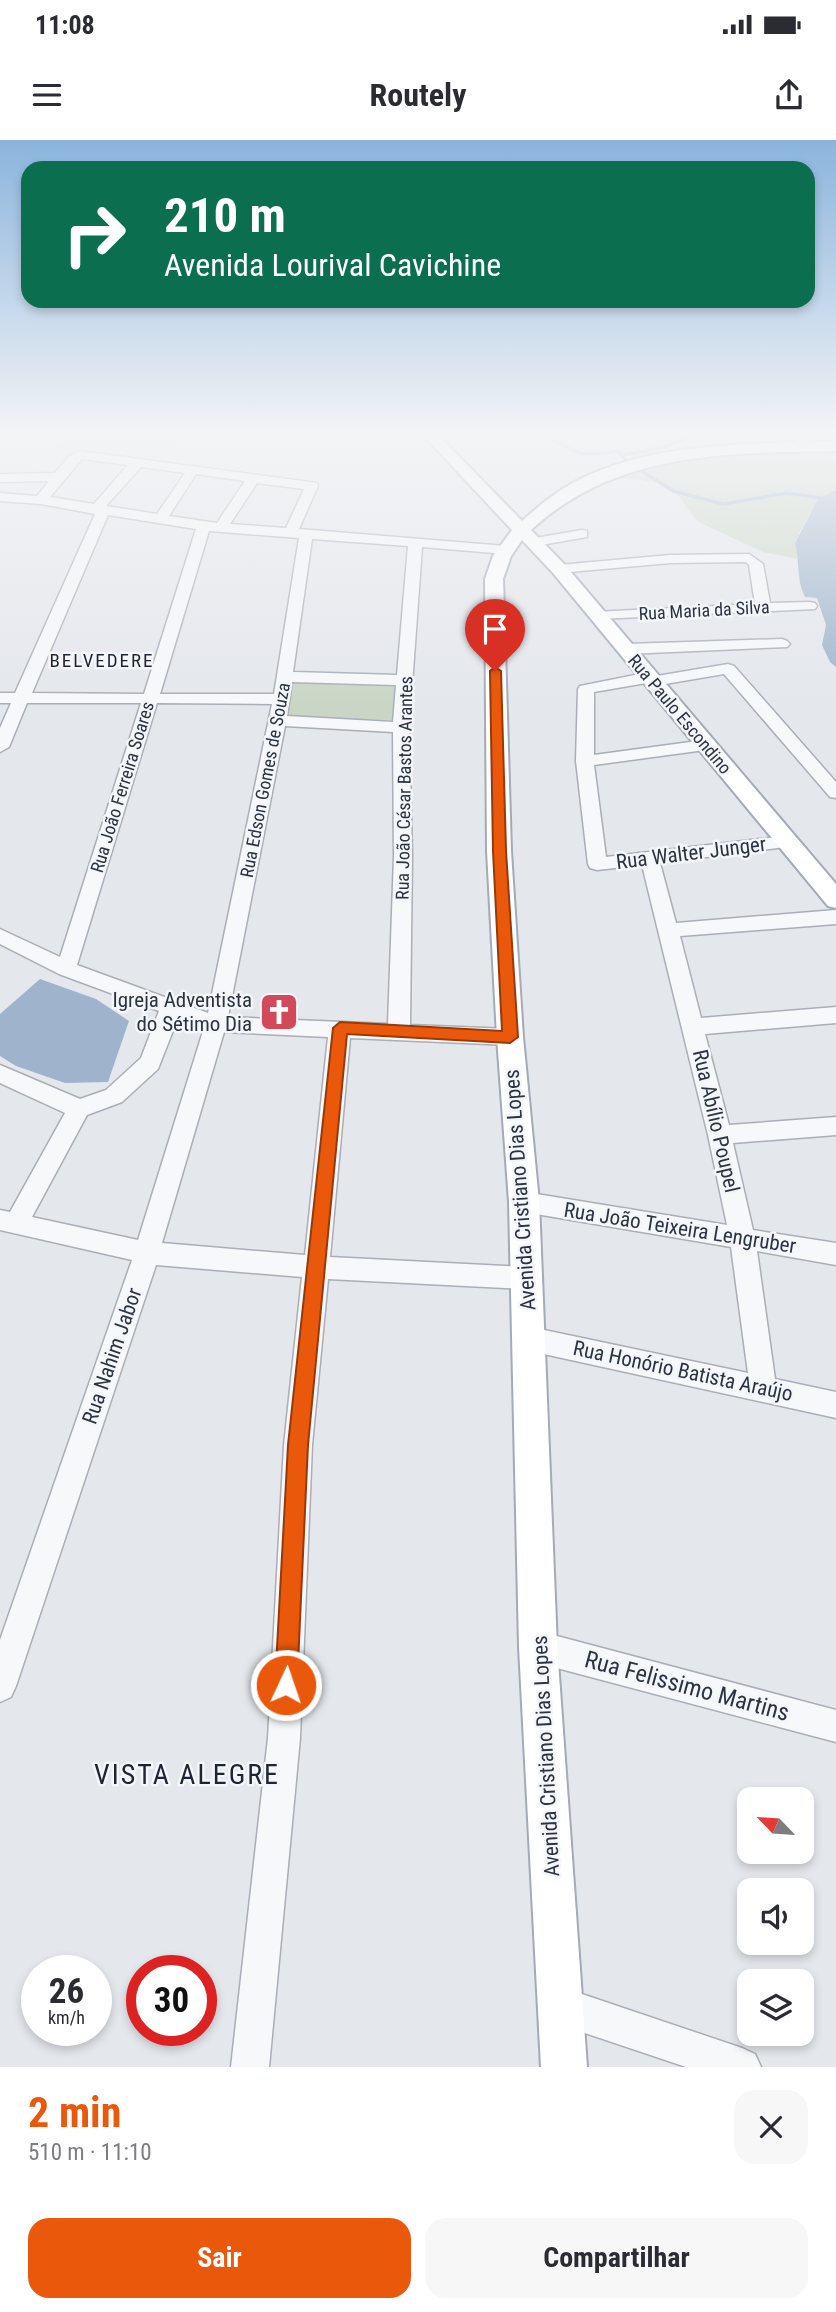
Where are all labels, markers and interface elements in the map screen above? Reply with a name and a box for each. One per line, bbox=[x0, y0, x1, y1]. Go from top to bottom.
text: 11:08 bbox=[35, 10, 95, 40]
icon: menu bbox=[28, 76, 66, 114]
text: Routely bbox=[370, 76, 466, 114]
icon: share bbox=[770, 76, 808, 114]
text: 210 m bbox=[164, 187, 286, 244]
icon: right bbox=[49, 189, 140, 280]
text: Avenida Lourival Cavichine bbox=[164, 246, 501, 284]
street label: Rua Maria da Silva bbox=[638, 596, 770, 624]
pin bbox=[465, 599, 525, 671]
icon: arrive bbox=[476, 610, 514, 648]
district label: BELVEDERE bbox=[49, 649, 155, 672]
street label: Rua Paulo Escondino bbox=[624, 650, 736, 778]
street label: Rua João César Bastos Arantes bbox=[392, 676, 416, 900]
street label: Rua Edson Gomes de Souza bbox=[236, 681, 294, 879]
street label: Rua João Ferreira Soares bbox=[86, 699, 158, 875]
street label: Rua Walter Junger bbox=[615, 832, 767, 874]
place label: Igreja Adventista do Sétimo Dia bbox=[112, 988, 252, 1036]
church icon: Igreja Adventista do Sétimo Dia bbox=[258, 991, 300, 1033]
street label: Rua Abílio Poupel bbox=[688, 1047, 744, 1195]
street label: Avenida Cristiano Dias Lopes bbox=[500, 1069, 540, 1311]
street label: Rua João Teixeira Lengruber bbox=[562, 1198, 798, 1258]
street label: Rua Nahim Jabor bbox=[77, 1285, 147, 1427]
street label: Rua Honório Batista Araújo bbox=[571, 1336, 795, 1406]
street label: Avenida Cristiano Dias Lopes bbox=[528, 1635, 564, 1877]
street label: Rua Felissimo Martins bbox=[582, 1645, 792, 1727]
position arrow bbox=[249, 1648, 323, 1722]
district label: VISTA ALEGRE bbox=[94, 1758, 280, 1791]
north arrow bbox=[737, 1787, 814, 1864]
map controls bbox=[737, 1787, 814, 2046]
button: sound bbox=[737, 1878, 814, 1955]
speed limit sign: 30 bbox=[126, 1955, 217, 2046]
button: layers bbox=[737, 1969, 814, 2046]
text: 26 bbox=[49, 1971, 84, 2012]
text: km/h bbox=[48, 2007, 85, 2028]
text: 2 min bbox=[28, 2088, 121, 2137]
button: close bbox=[734, 2090, 808, 2164]
text: 510 m · 11:10 bbox=[28, 2139, 152, 2166]
button: Sair bbox=[28, 2218, 411, 2298]
button: Compartilhar bbox=[425, 2218, 808, 2298]

